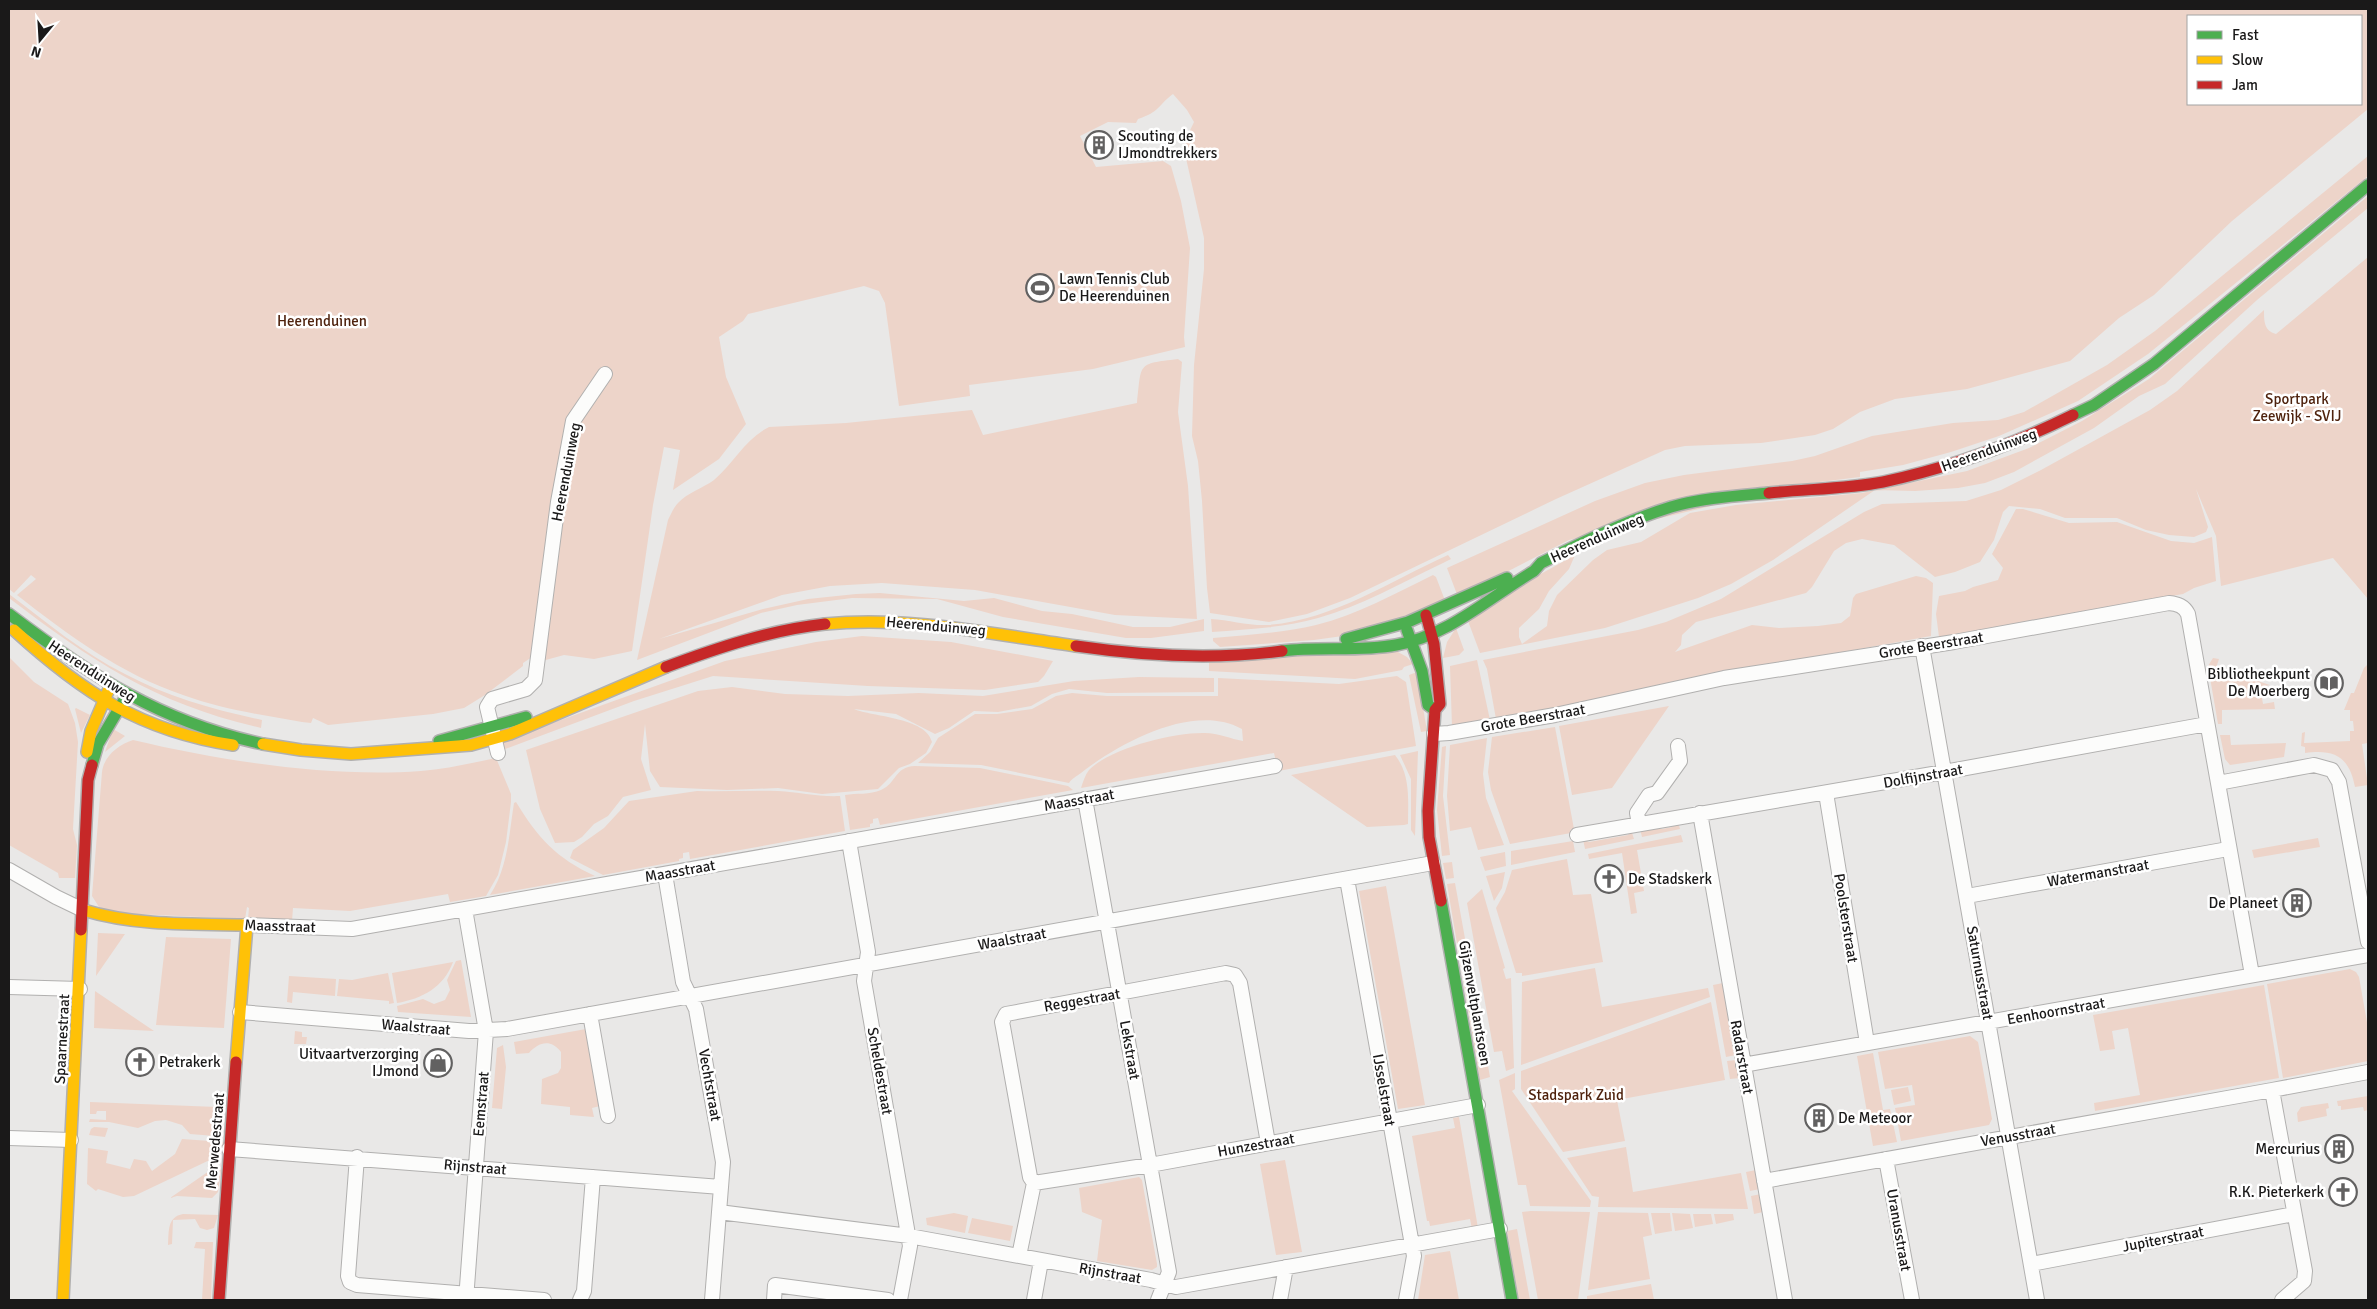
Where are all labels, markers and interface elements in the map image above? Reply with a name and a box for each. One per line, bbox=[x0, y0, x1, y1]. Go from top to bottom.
north arrow bbox=[15, 15, 65, 65]
legend bbox=[2187, 15, 2362, 105]
text: Fast bbox=[2232, 26, 2259, 44]
text: N bbox=[29, 42, 43, 61]
text: Slow bbox=[2232, 51, 2263, 69]
text: Jam bbox=[2232, 76, 2258, 94]
place label: Scouting de IJmondtrekkers bbox=[1118, 127, 1218, 162]
building icon: Scouting de IJmondtrekkers bbox=[1084, 130, 1114, 160]
place label: Lawn Tennis Club De Heerenduinen bbox=[1059, 270, 1170, 305]
sports icon: Lawn Tennis Club De Heerenduinen bbox=[1025, 273, 1055, 303]
park label: Heerenduinen bbox=[277, 312, 367, 330]
park label: Sportpark Zeewijk - SVIJ bbox=[2252, 390, 2342, 425]
street label: Heerenduinweg bbox=[548, 421, 584, 523]
street label: Heerenduinweg bbox=[1939, 424, 2039, 476]
street label: Heerenduinweg bbox=[1548, 509, 1647, 567]
street label: Heerenduinweg bbox=[885, 613, 987, 639]
street label: Grote Beerstraat bbox=[1877, 628, 1985, 662]
street label: Heerenduinweg bbox=[45, 636, 139, 706]
place label: Bibliotheekpunt De Moerberg bbox=[2207, 665, 2310, 700]
library icon: Bibliotheekpunt De Moerberg bbox=[2314, 668, 2344, 698]
street label: Grote Beerstraat bbox=[1479, 700, 1587, 736]
street label: Dolfijnstraat bbox=[1882, 760, 1964, 792]
street label: Maasstraat bbox=[1042, 785, 1116, 815]
street label: Watermanstraat bbox=[2046, 855, 2150, 891]
street label: Maasstraat bbox=[643, 856, 717, 886]
church icon: De Stadskerk bbox=[1594, 864, 1624, 894]
place label: De Stadskerk bbox=[1628, 870, 1712, 888]
street label: Poolsterstraat bbox=[1830, 872, 1862, 964]
building icon: De Planeet bbox=[2282, 888, 2312, 918]
place label: De Planeet bbox=[2208, 894, 2278, 912]
street label: Maasstraat bbox=[244, 916, 316, 936]
street label: Waalstraat bbox=[976, 924, 1048, 954]
street label: Saturnusstraat bbox=[1963, 925, 1997, 1021]
street label: Gijzenveltplantsoen bbox=[1455, 939, 1495, 1067]
street label: Reggestraat bbox=[1042, 984, 1122, 1016]
street label: Spaarnestraat bbox=[51, 993, 73, 1085]
street label: Eenhoornstraat bbox=[2006, 994, 2106, 1028]
street label: Waalstraat bbox=[381, 1015, 451, 1039]
street label: Radarstraat bbox=[1727, 1018, 1757, 1096]
street label: Lekstraat bbox=[1116, 1019, 1144, 1081]
street label: Scheldestraat bbox=[863, 1026, 897, 1116]
place label: Uitvaartverzorging IJmond bbox=[299, 1045, 419, 1080]
church icon: Petrakerk bbox=[125, 1047, 155, 1077]
street label: Vechtstraat bbox=[695, 1047, 725, 1123]
shop icon: Uitvaartverzorging IJmond bbox=[423, 1048, 453, 1078]
street label: IJsselstraat bbox=[1369, 1052, 1399, 1128]
place label: Petrakerk bbox=[159, 1053, 221, 1071]
street label: Eemstraat bbox=[469, 1071, 493, 1137]
park label: Stadspark Zuid bbox=[1528, 1086, 1624, 1104]
street label: Merwedestraat bbox=[202, 1092, 228, 1190]
building icon: De Meteoor bbox=[1804, 1103, 1834, 1133]
place label: De Meteoor bbox=[1838, 1109, 1912, 1127]
street label: Venusstraat bbox=[1979, 1120, 2057, 1150]
street label: Hunzestraat bbox=[1216, 1129, 1296, 1161]
building icon: Mercurius bbox=[2324, 1134, 2354, 1164]
place label: Mercurius bbox=[2255, 1140, 2320, 1158]
street label: Rijnstraat bbox=[443, 1155, 507, 1179]
church icon: R.K. Pieterkerk bbox=[2328, 1177, 2358, 1207]
place label: R.K. Pieterkerk bbox=[2229, 1183, 2324, 1201]
street label: Uranusstraat bbox=[1883, 1187, 1915, 1273]
street label: Jupiterstraat bbox=[2121, 1222, 2205, 1256]
street label: Rijnstraat bbox=[1077, 1259, 1143, 1287]

